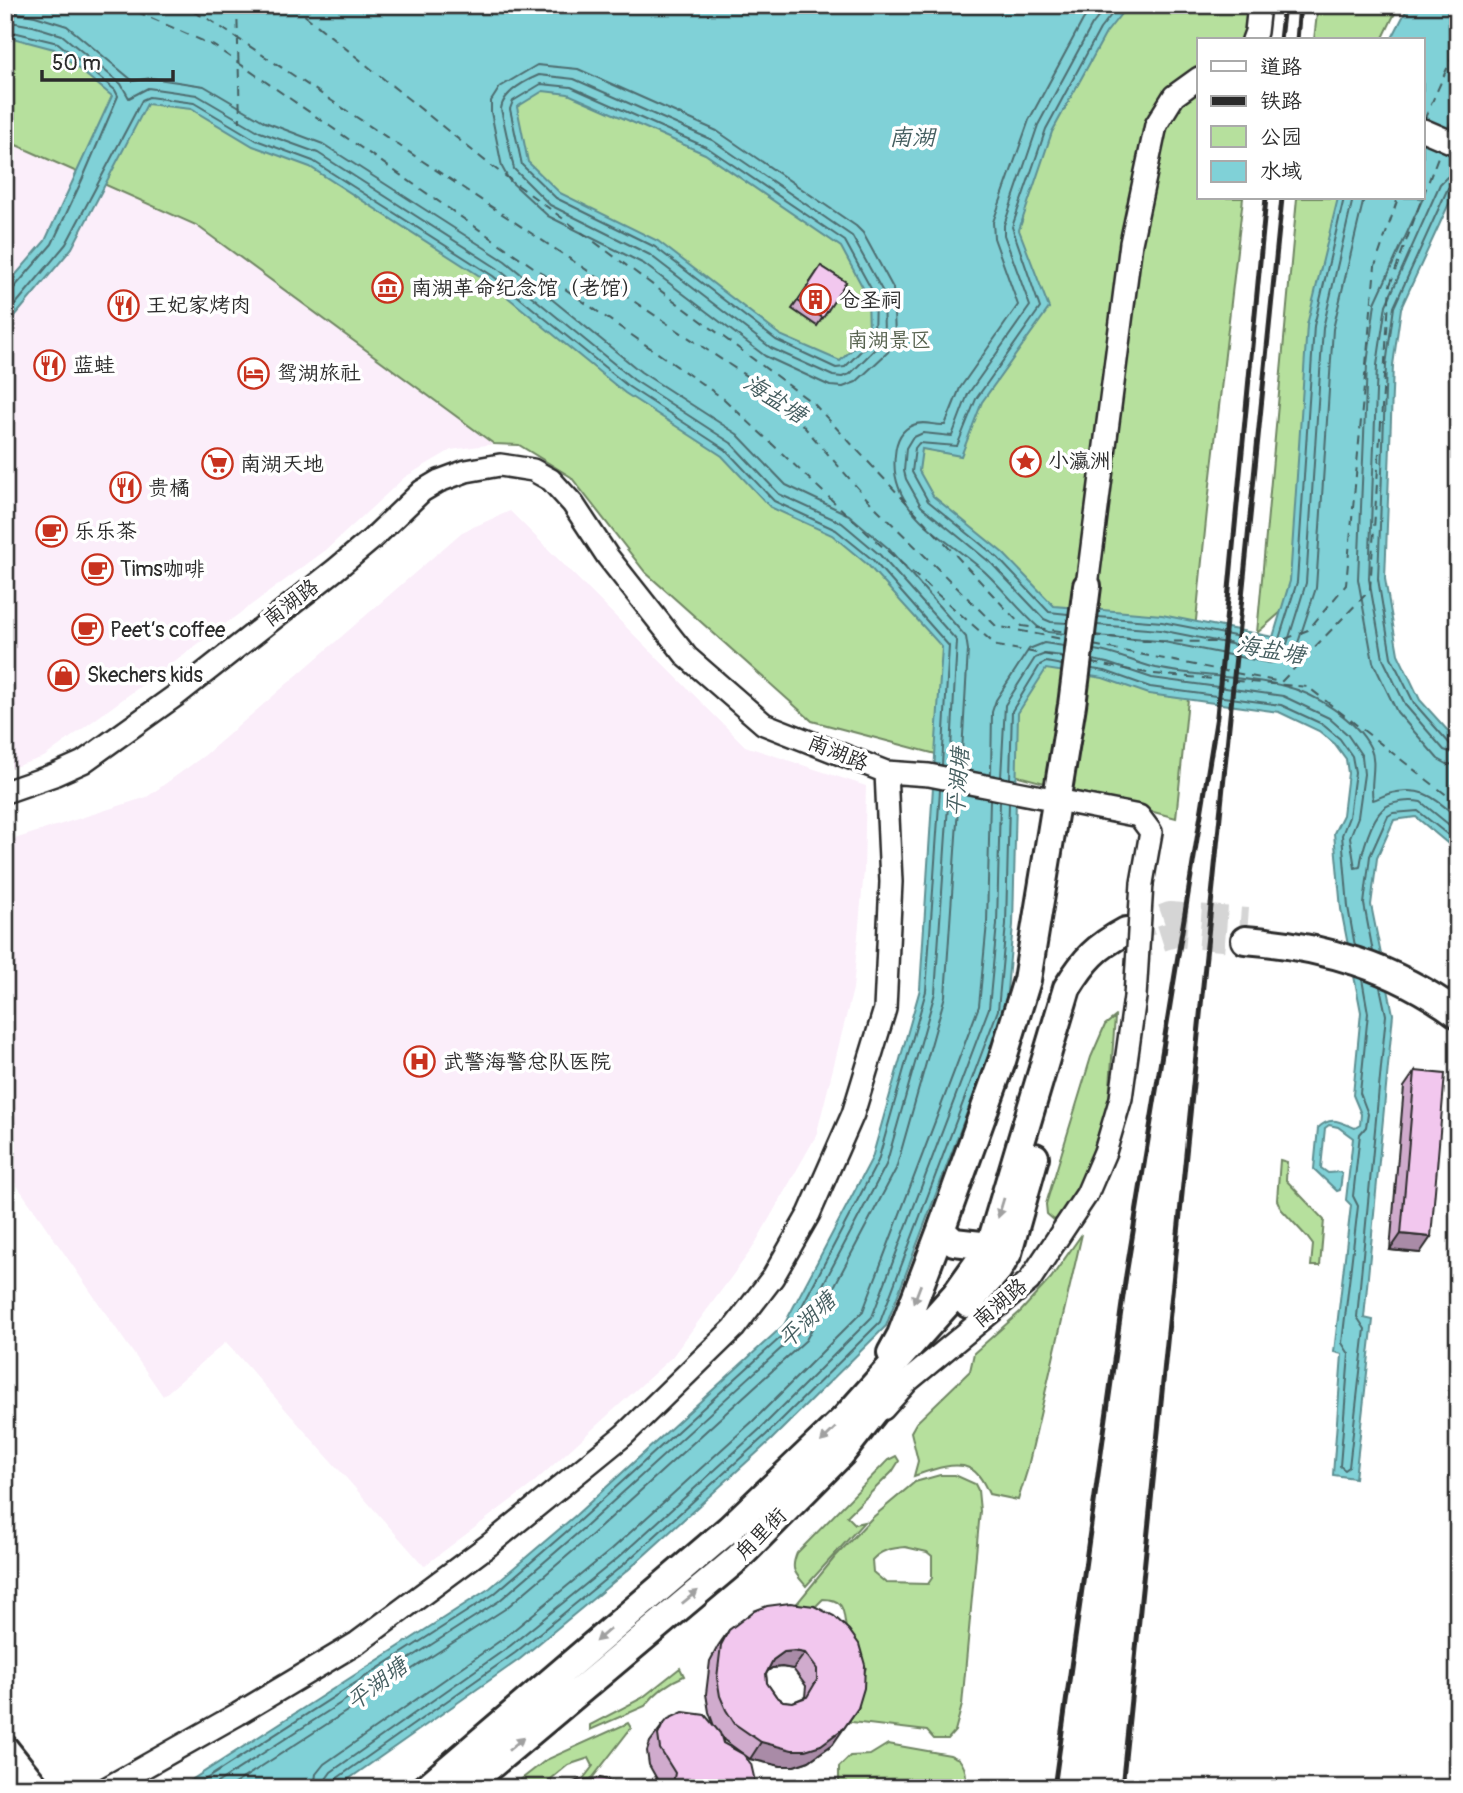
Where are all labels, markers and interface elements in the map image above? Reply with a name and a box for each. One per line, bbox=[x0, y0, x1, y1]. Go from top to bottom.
scale bar bbox=[42, 38, 173, 82]
legend bbox=[1197, 38, 1424, 200]
text: 50 m bbox=[52, 50, 101, 77]
text: 道路 bbox=[1260, 54, 1302, 81]
text: 铁路 bbox=[1260, 88, 1302, 115]
water label: 南湖 bbox=[889, 123, 937, 152]
text: 公园 bbox=[1260, 124, 1302, 151]
text: 水域 bbox=[1260, 158, 1302, 185]
museum icon: 南湖革命纪念馆（老馆） bbox=[371, 271, 405, 305]
place label: 南湖革命纪念馆（老馆） bbox=[411, 275, 642, 302]
building icon: 仓圣祠 bbox=[799, 283, 833, 317]
place label: 仓圣祠 bbox=[839, 287, 902, 314]
restaurant icon: 王妃家烤肉 bbox=[106, 288, 140, 322]
place label: 王妃家烤肉 bbox=[146, 292, 251, 319]
park label: 南湖景区 bbox=[847, 327, 931, 354]
restaurant icon: 蓝蛙 bbox=[33, 348, 67, 382]
place label: 蓝蛙 bbox=[73, 352, 115, 379]
hotel icon: 鸳湖旅社 bbox=[237, 356, 271, 390]
place label: 鸳湖旅社 bbox=[277, 360, 361, 387]
water label: 海盐塘 bbox=[738, 368, 814, 432]
place icon: 小瀛洲 bbox=[1008, 444, 1042, 478]
supermarket icon: 南湖天地 bbox=[200, 447, 234, 481]
place label: 小瀛洲 bbox=[1048, 448, 1111, 475]
place label: 南湖天地 bbox=[240, 451, 324, 478]
restaurant icon: 贵橘 bbox=[108, 471, 142, 505]
place label: 贵橘 bbox=[148, 475, 190, 502]
cafe icon: 乐乐茶 bbox=[34, 514, 68, 548]
place label: 乐乐茶 bbox=[74, 518, 137, 545]
cafe icon: Tims咖啡 bbox=[80, 552, 114, 586]
place label: Tims咖啡 bbox=[120, 556, 205, 583]
street label: 南湖路 bbox=[258, 573, 324, 633]
cafe icon: Peet’s coffee bbox=[70, 613, 104, 647]
place label: Peet’s coffee bbox=[110, 617, 226, 644]
water label: 海盐塘 bbox=[1235, 630, 1310, 671]
shop icon: Skechers kids bbox=[47, 658, 81, 692]
place label: Skechers kids bbox=[87, 662, 203, 689]
street label: 南湖路 bbox=[804, 729, 872, 777]
water label: 平湖塘 bbox=[941, 743, 976, 818]
hospital icon: 武警海警总队医院 bbox=[403, 1045, 437, 1079]
place label: 武警海警总队医院 bbox=[443, 1049, 611, 1076]
one-way arrow bbox=[996, 1197, 1006, 1218]
street label: 南湖路 bbox=[967, 1272, 1033, 1334]
one-way arrow bbox=[911, 1283, 922, 1304]
water label: 平湖塘 bbox=[772, 1284, 844, 1354]
one-way arrow bbox=[819, 1426, 836, 1443]
street label: 甪里街 bbox=[729, 1502, 793, 1566]
one-way arrow bbox=[681, 1590, 699, 1605]
one-way arrow bbox=[594, 1627, 612, 1643]
water label: 平湖塘 bbox=[341, 1650, 416, 1716]
one-way arrow bbox=[507, 1736, 525, 1752]

